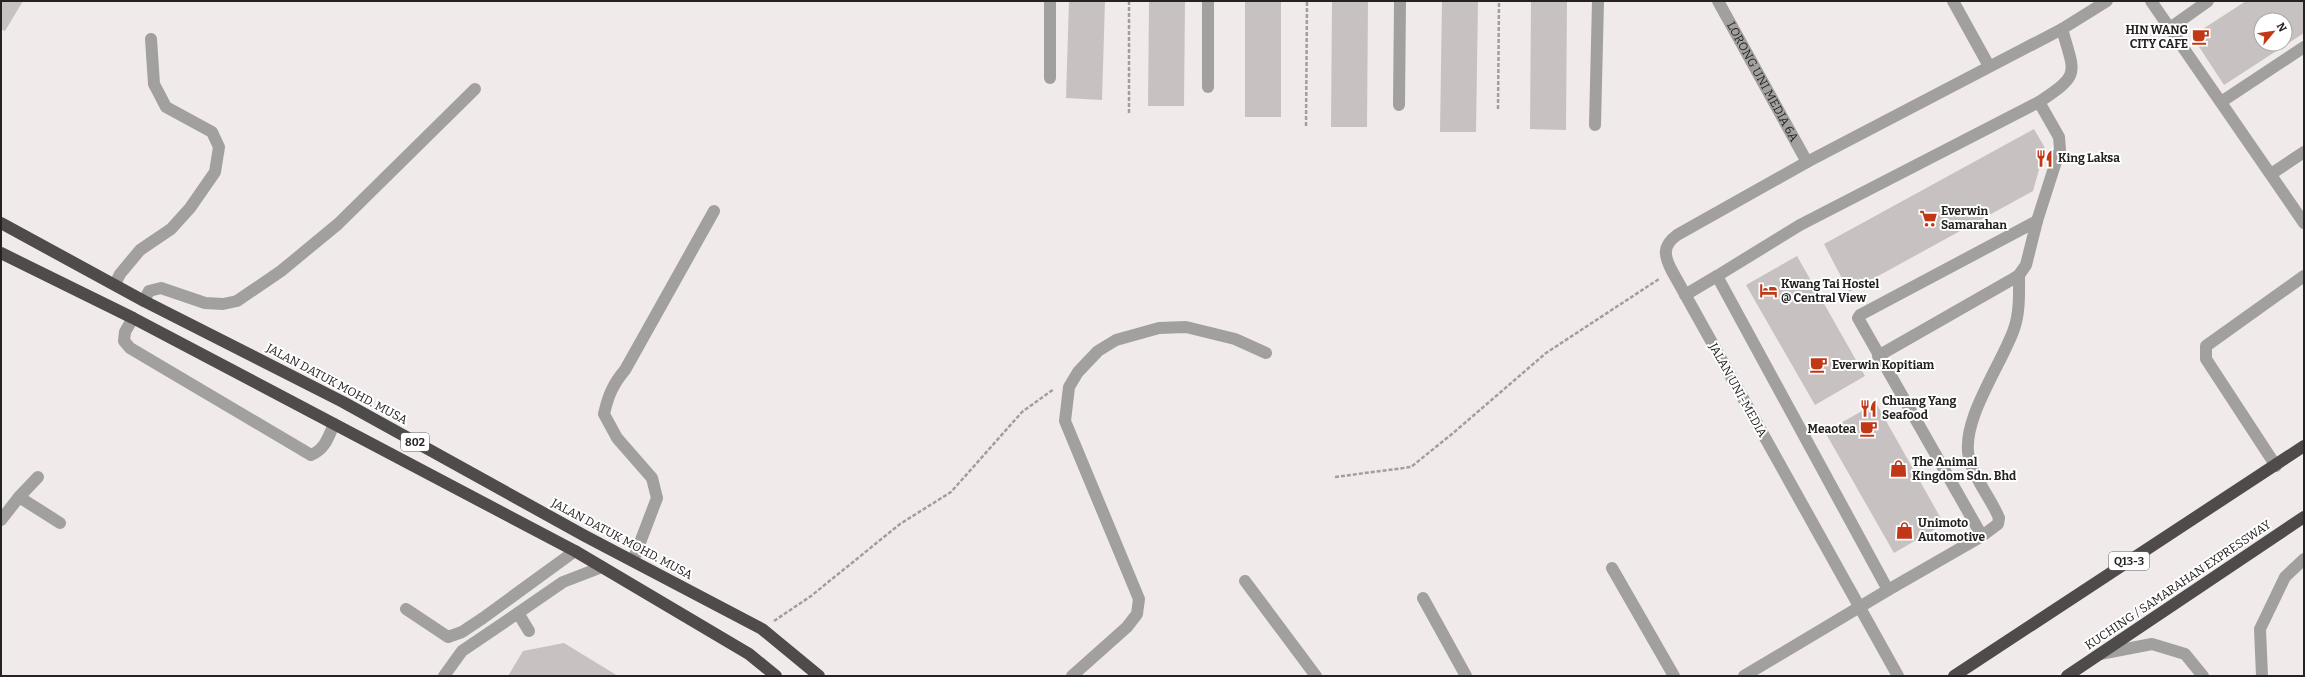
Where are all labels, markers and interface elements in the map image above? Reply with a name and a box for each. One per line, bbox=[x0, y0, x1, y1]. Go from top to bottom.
north arrow bbox=[2253, 12, 2293, 52]
street label: LORONG UNI MEDIA 6A bbox=[1724, 19, 1801, 144]
text: N bbox=[2274, 21, 2289, 35]
place label: HIN WANG CITY CAFE bbox=[2125, 23, 2188, 51]
cafe icon: HIN WANG CITY CAFE bbox=[2191, 27, 2211, 47]
restaurant icon: King Laksa bbox=[2035, 148, 2055, 168]
place label: King Laksa bbox=[2058, 151, 2120, 165]
place label: Everwin Samarahan bbox=[1941, 204, 2007, 232]
supermarket icon: Everwin Samarahan bbox=[1918, 208, 1938, 228]
place label: Kwang Tai Hostel @ Central View bbox=[1781, 277, 1879, 305]
hotel icon: Kwang Tai Hostel @ Central View bbox=[1758, 281, 1778, 301]
street label: JALAN DATUK MOHD. MUSA bbox=[263, 340, 410, 427]
street label: JALAN UNI-MEDIA bbox=[1706, 340, 1770, 440]
cafe icon: Everwin Kopitiam bbox=[1809, 355, 1829, 375]
place label: Everwin Kopitiam bbox=[1832, 358, 1935, 372]
place label: Chuang Yang Seafood bbox=[1882, 394, 1956, 422]
restaurant icon: Chuang Yang Seafood bbox=[1859, 398, 1879, 418]
cafe icon: Meaotea bbox=[1859, 419, 1879, 439]
place label: Meaotea bbox=[1808, 422, 1856, 436]
road number: 802 bbox=[401, 433, 429, 451]
place label: The Animal Kingdom Sdn. Bhd bbox=[1912, 455, 2017, 483]
shop icon: The Animal Kingdom Sdn. Bhd bbox=[1889, 459, 1909, 479]
street label: JALAN DATUK MOHD. MUSA bbox=[548, 495, 695, 582]
place label: Unimoto Automotive bbox=[1918, 516, 1985, 544]
street label: KUCHING / SAMARAHAN EXPRESSWAY bbox=[2082, 517, 2274, 653]
shop icon: Unimoto Automotive bbox=[1895, 520, 1915, 540]
road number: Q13-3 bbox=[2109, 552, 2149, 570]

